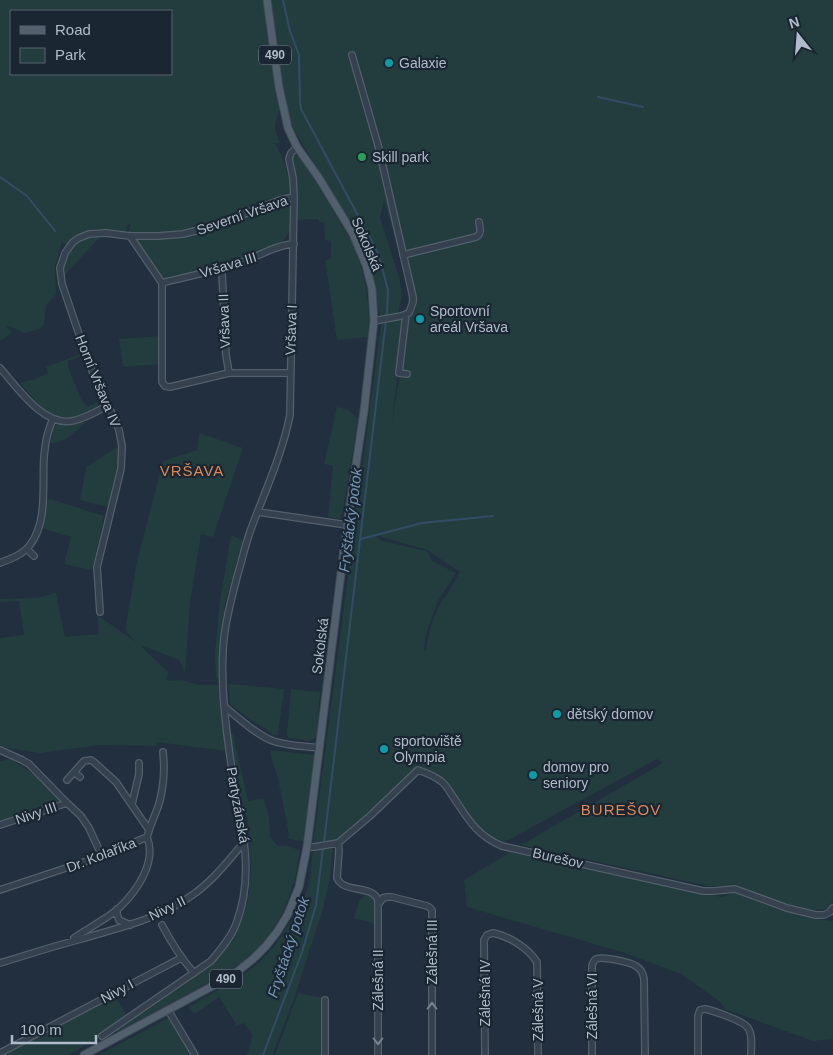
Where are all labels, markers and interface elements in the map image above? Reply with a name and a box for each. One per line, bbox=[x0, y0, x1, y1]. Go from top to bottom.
legend bbox=[10, 10, 172, 75]
north arrow bbox=[773, 10, 823, 60]
text: N bbox=[787, 13, 801, 32]
text: Road bbox=[55, 21, 91, 38]
text: Park bbox=[55, 46, 86, 63]
road number: 490 bbox=[259, 46, 291, 64]
place label: Galaxie bbox=[399, 55, 447, 71]
marker: Galaxie bbox=[383, 57, 395, 69]
place label: Skill park bbox=[372, 149, 430, 165]
marker: Skill park bbox=[356, 151, 368, 163]
street label: Severní Vršava bbox=[194, 192, 290, 238]
street label: Sokolská bbox=[349, 215, 386, 273]
street label: Vršava III bbox=[198, 249, 258, 281]
street label: Vršava II bbox=[215, 293, 233, 349]
place label: Sportovní areál Vršava bbox=[430, 303, 508, 335]
street label: Vršava I bbox=[282, 304, 300, 356]
marker: Sportovní areál Vršava bbox=[414, 313, 426, 325]
street label: Horní Vršava IV bbox=[72, 332, 124, 430]
district label: VRŠAVA bbox=[160, 462, 224, 479]
water label: Fryštácký potok bbox=[335, 465, 365, 573]
street label: Sokolská bbox=[309, 617, 331, 675]
place label: dětský domov bbox=[567, 706, 653, 722]
marker: dětský domov bbox=[551, 708, 563, 720]
place label: sportoviště Olympia bbox=[394, 733, 462, 765]
marker: sportoviště Olympia bbox=[378, 743, 390, 755]
place label: domov pro seniory bbox=[543, 759, 609, 791]
street label: Partyzánská bbox=[223, 766, 253, 845]
marker: domov pro seniory bbox=[527, 769, 539, 781]
street label: Nivy III bbox=[13, 798, 59, 828]
district label: BUREŠOV bbox=[581, 801, 661, 818]
street label: Dr. Kolaříka bbox=[64, 834, 138, 876]
street label: Burešov bbox=[531, 844, 585, 872]
street label: Nivy II bbox=[146, 892, 188, 924]
water label: Fryštácký potok bbox=[264, 893, 313, 1000]
street label: Zálešná III bbox=[424, 919, 440, 985]
street label: Zálešná II bbox=[370, 949, 386, 1011]
street label: Zálešná IV bbox=[477, 959, 493, 1026]
road number: 490 bbox=[210, 970, 242, 989]
street label: Zálešná VI bbox=[584, 973, 600, 1039]
street label: Nivy I bbox=[98, 976, 136, 1006]
street label: Zálešná V bbox=[530, 978, 546, 1042]
one-way arrow bbox=[427, 1002, 437, 1010]
scale bar bbox=[12, 1012, 96, 1044]
text: 100 m bbox=[20, 1021, 62, 1038]
one-way arrow bbox=[373, 1038, 383, 1045]

